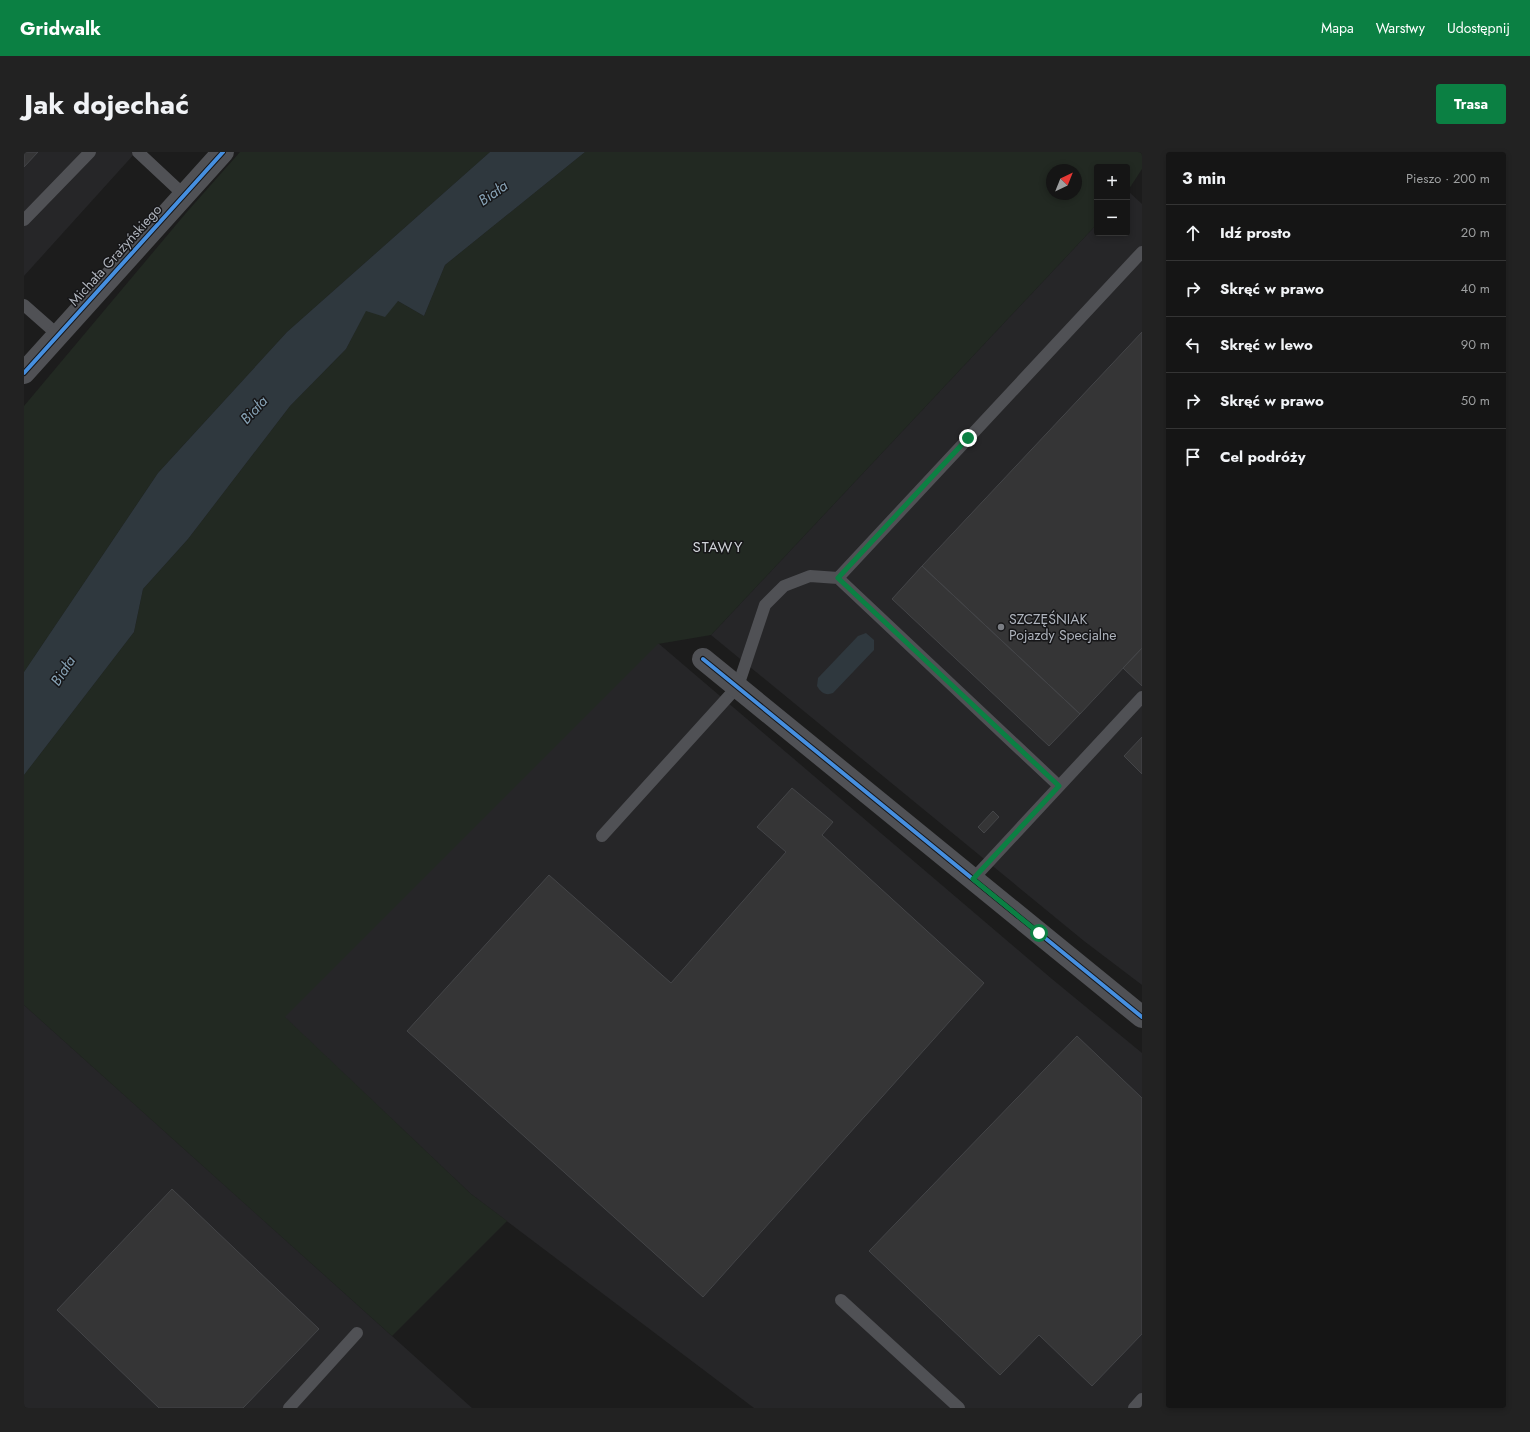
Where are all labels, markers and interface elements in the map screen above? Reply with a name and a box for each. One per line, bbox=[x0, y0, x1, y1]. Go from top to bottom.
text: Gridwalk bbox=[20, 15, 101, 42]
text: Mapa bbox=[1321, 18, 1354, 38]
text: Warstwy bbox=[1376, 18, 1425, 38]
text: Udostępnij bbox=[1447, 18, 1510, 38]
text: Jak dojechać bbox=[24, 84, 189, 125]
button: Trasa bbox=[1436, 84, 1506, 124]
north arrow bbox=[1046, 164, 1082, 200]
map controls bbox=[1094, 164, 1130, 236]
button: + bbox=[1094, 164, 1130, 200]
text: 3 min bbox=[1182, 166, 1226, 190]
text: Pieszo · 200 m bbox=[1406, 169, 1490, 188]
water label: Biała bbox=[474, 174, 513, 211]
street label: Michała Grażyńskiego bbox=[64, 200, 166, 310]
button: − bbox=[1094, 200, 1130, 236]
icon: ahead bbox=[1182, 222, 1204, 244]
text: Idź prosto bbox=[1220, 222, 1291, 244]
text: 20 m bbox=[1461, 223, 1490, 242]
icon: right bbox=[1182, 278, 1204, 300]
text: Skręć w prawo bbox=[1220, 278, 1324, 300]
text: 40 m bbox=[1461, 279, 1490, 298]
icon: left bbox=[1182, 334, 1204, 356]
text: Skręć w lewo bbox=[1220, 334, 1313, 356]
text: 90 m bbox=[1461, 335, 1490, 354]
water label: Biała bbox=[235, 390, 273, 429]
icon: right bbox=[1182, 390, 1204, 412]
text: Skręć w prawo bbox=[1220, 390, 1324, 412]
text: 50 m bbox=[1461, 391, 1490, 410]
route end bbox=[959, 429, 977, 447]
icon: arrive bbox=[1182, 446, 1204, 468]
text: Cel podróży bbox=[1220, 446, 1305, 468]
district label: STAWY bbox=[693, 536, 743, 558]
place label: SZCZĘŚNIAK Pojazdy Specjalne bbox=[1009, 609, 1116, 645]
marker: SZCZĘŚNIAK Pojazdy Specjalne bbox=[996, 622, 1006, 632]
water label: Biała bbox=[45, 651, 81, 690]
route start bbox=[1030, 924, 1048, 942]

